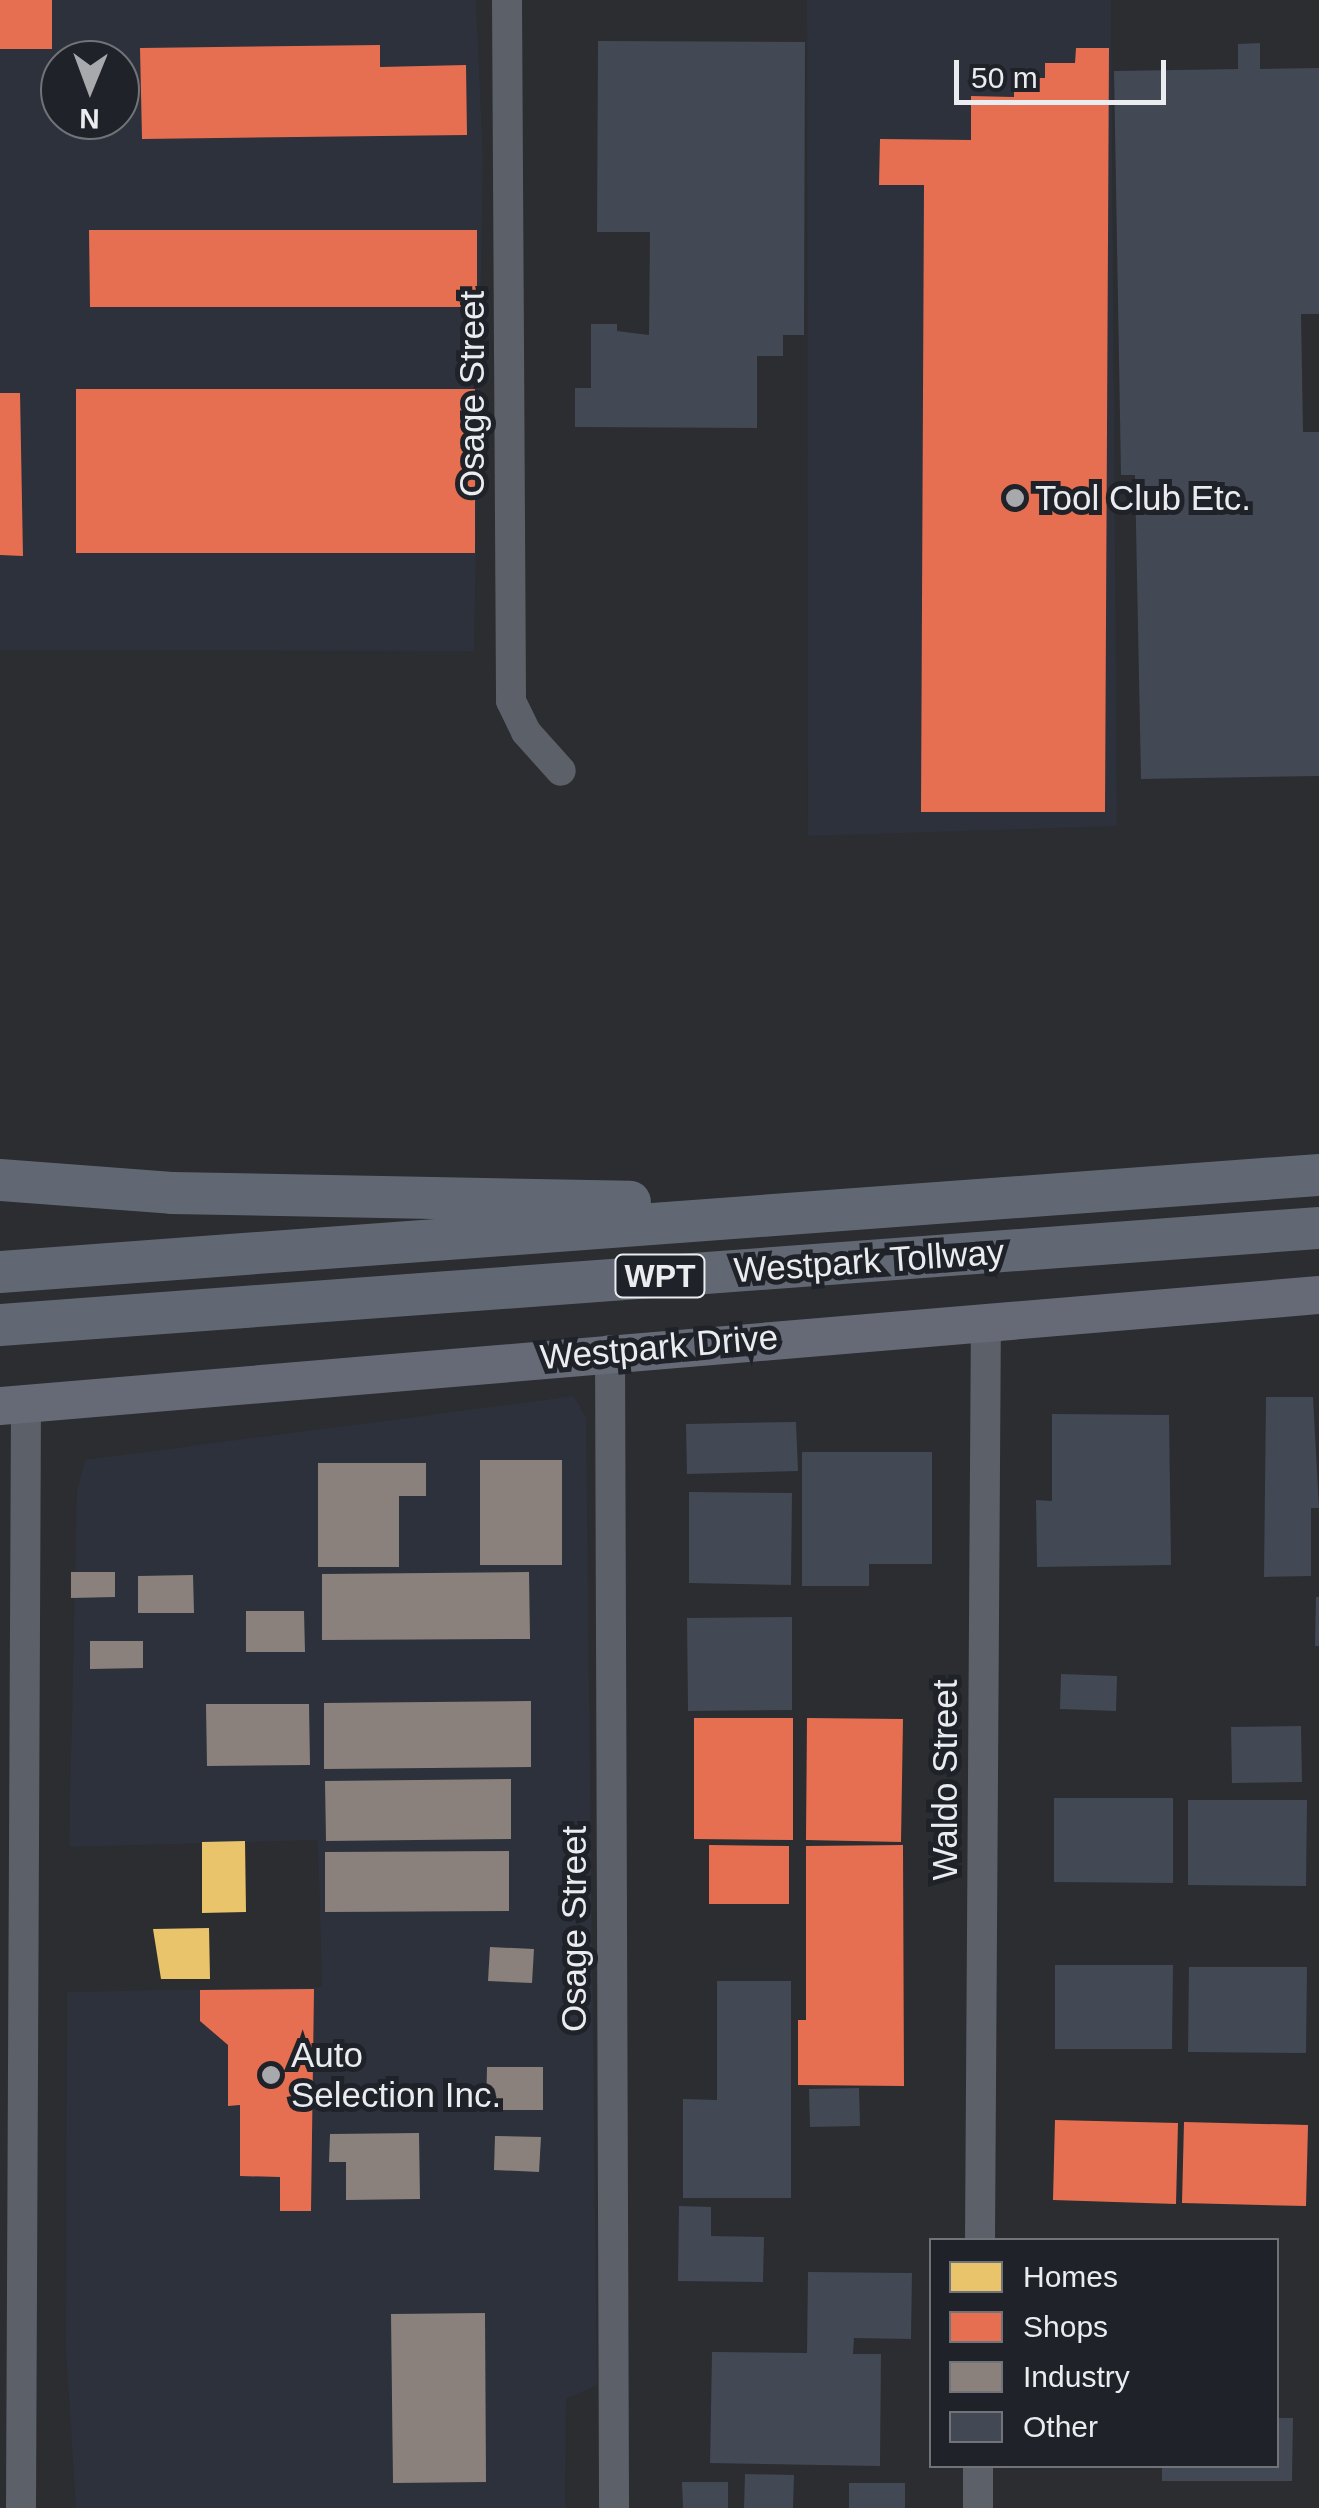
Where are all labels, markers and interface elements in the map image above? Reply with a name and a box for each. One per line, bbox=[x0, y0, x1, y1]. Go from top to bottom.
north arrow bbox=[40, 40, 140, 140]
scale bar bbox=[959, 40, 1172, 102]
text: 50 m bbox=[971, 61, 1038, 94]
text: N bbox=[79, 103, 100, 134]
street label: Osage Street bbox=[451, 291, 493, 497]
place label: Tool Club Etc. bbox=[1035, 477, 1251, 519]
marker: Tool Club Etc. bbox=[1004, 487, 1026, 509]
street label: Westpark Tollway bbox=[732, 1231, 1006, 1291]
road number: WPT bbox=[612, 1249, 708, 1303]
street label: Westpark Drive bbox=[538, 1316, 780, 1378]
street label: Waldo Street bbox=[924, 1679, 966, 1881]
street label: Osage Street bbox=[553, 1826, 595, 2032]
place label: Auto Selection Inc. bbox=[291, 2034, 501, 2116]
marker: Auto Selection Inc. bbox=[260, 2064, 282, 2086]
legend bbox=[929, 2238, 1279, 2468]
text: Homes bbox=[1023, 2260, 1118, 2293]
text: Shops bbox=[1023, 2310, 1108, 2343]
text: Industry bbox=[1023, 2360, 1130, 2393]
text: Other bbox=[1023, 2410, 1098, 2443]

